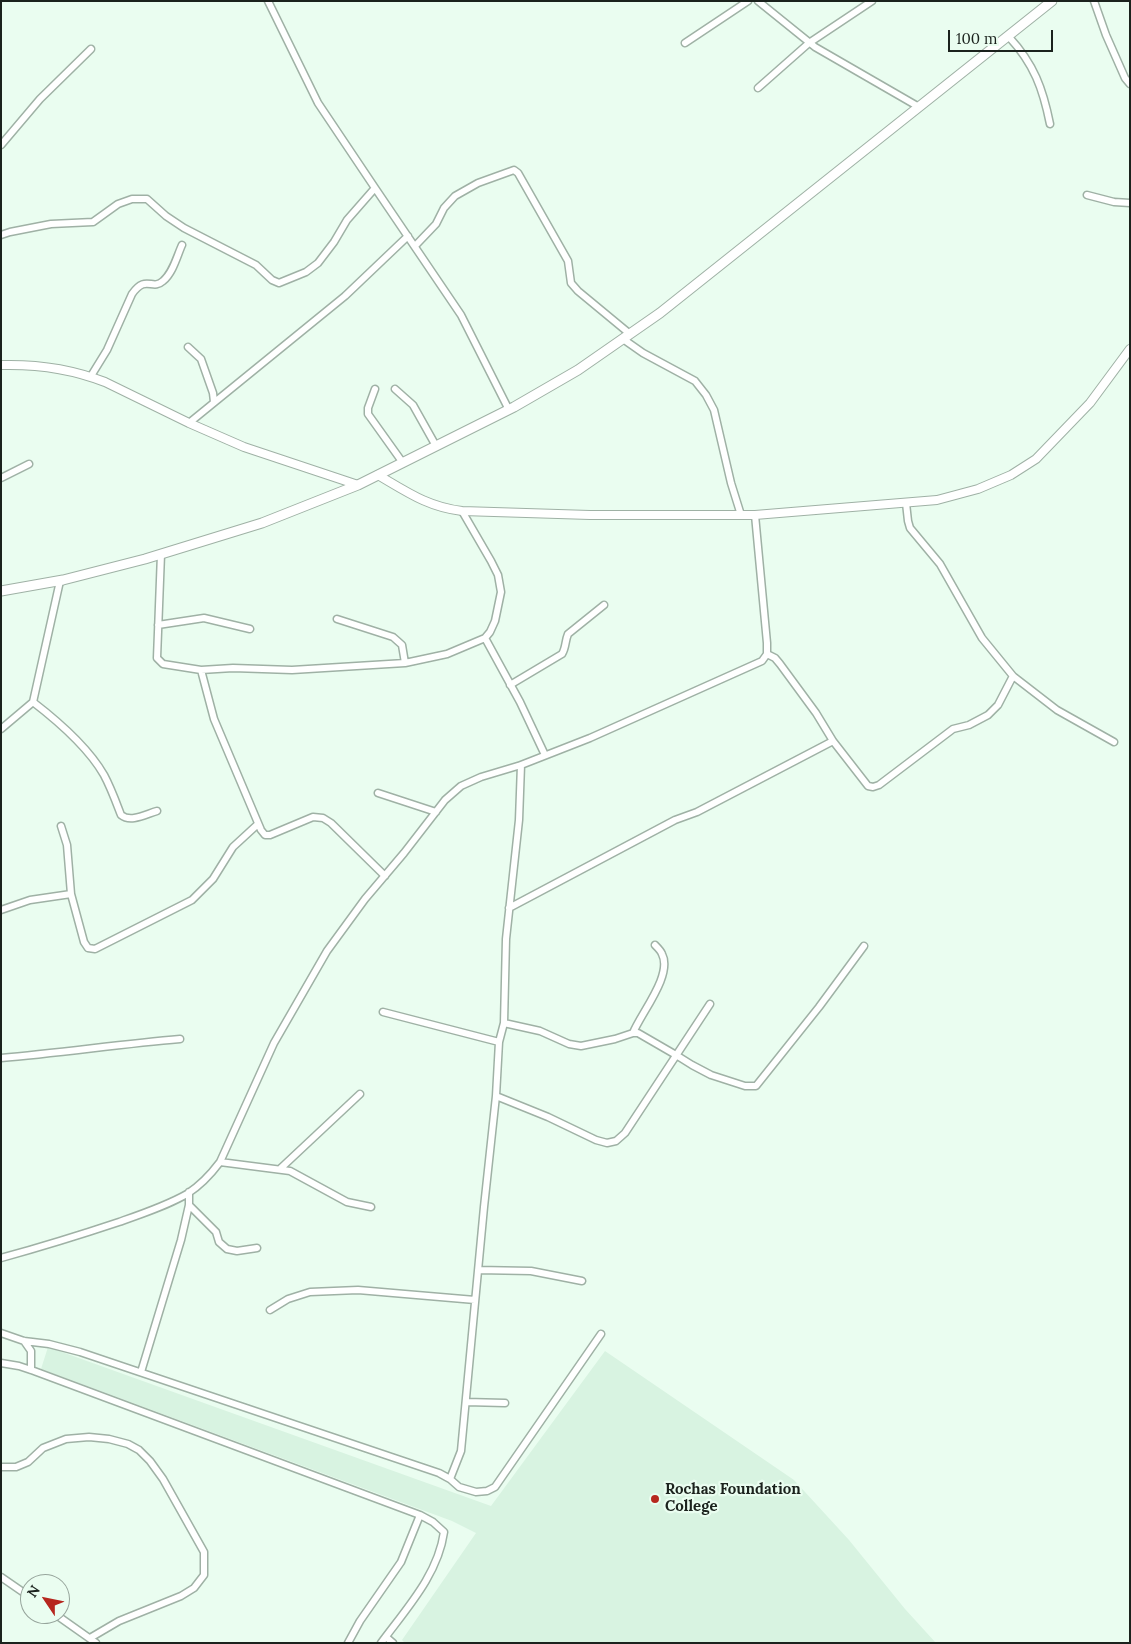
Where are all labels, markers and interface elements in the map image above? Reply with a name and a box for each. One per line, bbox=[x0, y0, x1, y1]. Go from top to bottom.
scale bar bbox=[951, 20, 1056, 52]
text: 100 m bbox=[956, 29, 997, 48]
place label: Rochas Foundation College bbox=[665, 1481, 801, 1516]
marker: Rochas Foundation College bbox=[649, 1493, 661, 1505]
north arrow bbox=[20, 1574, 70, 1624]
text: N bbox=[23, 1582, 44, 1601]

